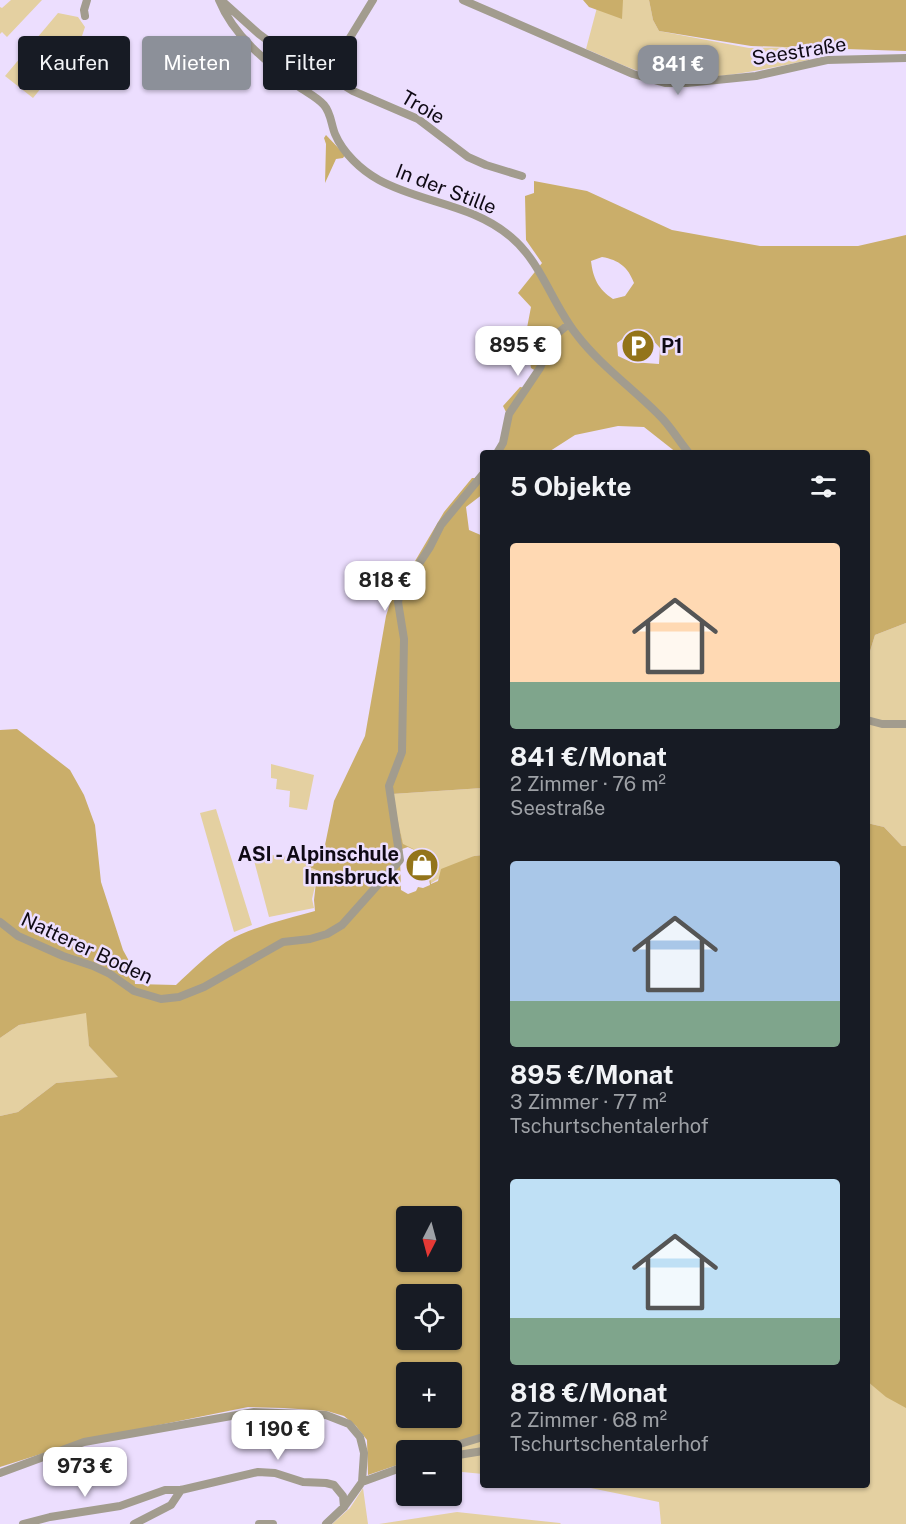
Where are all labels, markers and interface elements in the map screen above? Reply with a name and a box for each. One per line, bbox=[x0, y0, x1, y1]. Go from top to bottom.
street label: Seestraße bbox=[750, 32, 848, 70]
chip: Kaufen bbox=[18, 36, 130, 90]
chip: Mieten bbox=[142, 36, 251, 90]
chip: Filter bbox=[263, 36, 357, 90]
pin: 841 € bbox=[636, 45, 720, 96]
text: 841 € bbox=[652, 52, 704, 76]
street label: Troie bbox=[397, 85, 449, 129]
street label: In der Stille bbox=[392, 159, 500, 219]
pin: 895 € bbox=[476, 326, 560, 377]
parking icon: P1 bbox=[620, 328, 656, 364]
text: 895 € bbox=[489, 333, 547, 357]
place label: P1 bbox=[661, 334, 683, 358]
icon: filters bbox=[807, 470, 840, 503]
text: 5 Objekte bbox=[510, 471, 632, 502]
pin: 818 € bbox=[343, 561, 427, 612]
text: 818 € bbox=[359, 568, 411, 592]
icon: home bbox=[621, 582, 729, 690]
text: 841 €/Monat bbox=[510, 741, 667, 772]
text: 2 Zimmer · 76 m² bbox=[510, 772, 666, 796]
text: Seestraße bbox=[510, 796, 605, 820]
place label: ASI - Alpinschule Innsbruck bbox=[238, 842, 399, 889]
shop icon: ASI - Alpinschule Innsbruck bbox=[404, 847, 440, 883]
icon: home bbox=[621, 900, 729, 1008]
street label: Natterer Boden bbox=[17, 907, 157, 989]
text: 895 €/Monat bbox=[510, 1059, 674, 1090]
text: 3 Zimmer · 77 m² bbox=[510, 1090, 667, 1114]
text: Tschurtschentalerhof bbox=[510, 1114, 709, 1138]
north arrow bbox=[396, 1206, 462, 1272]
map controls bbox=[396, 1206, 462, 1506]
icon: home bbox=[621, 1218, 729, 1326]
button: locate bbox=[396, 1284, 462, 1350]
button: + bbox=[396, 1362, 462, 1428]
text: 818 €/Monat bbox=[510, 1377, 668, 1408]
text: 2 Zimmer · 68 m² bbox=[510, 1408, 667, 1432]
pin: 1 190 € bbox=[223, 1410, 333, 1461]
text: 1 190 € bbox=[245, 1417, 311, 1441]
text: Tschurtschentalerhof bbox=[510, 1432, 709, 1456]
button: − bbox=[396, 1440, 462, 1506]
pin: 973 € bbox=[43, 1447, 127, 1498]
text: 973 € bbox=[57, 1454, 113, 1478]

